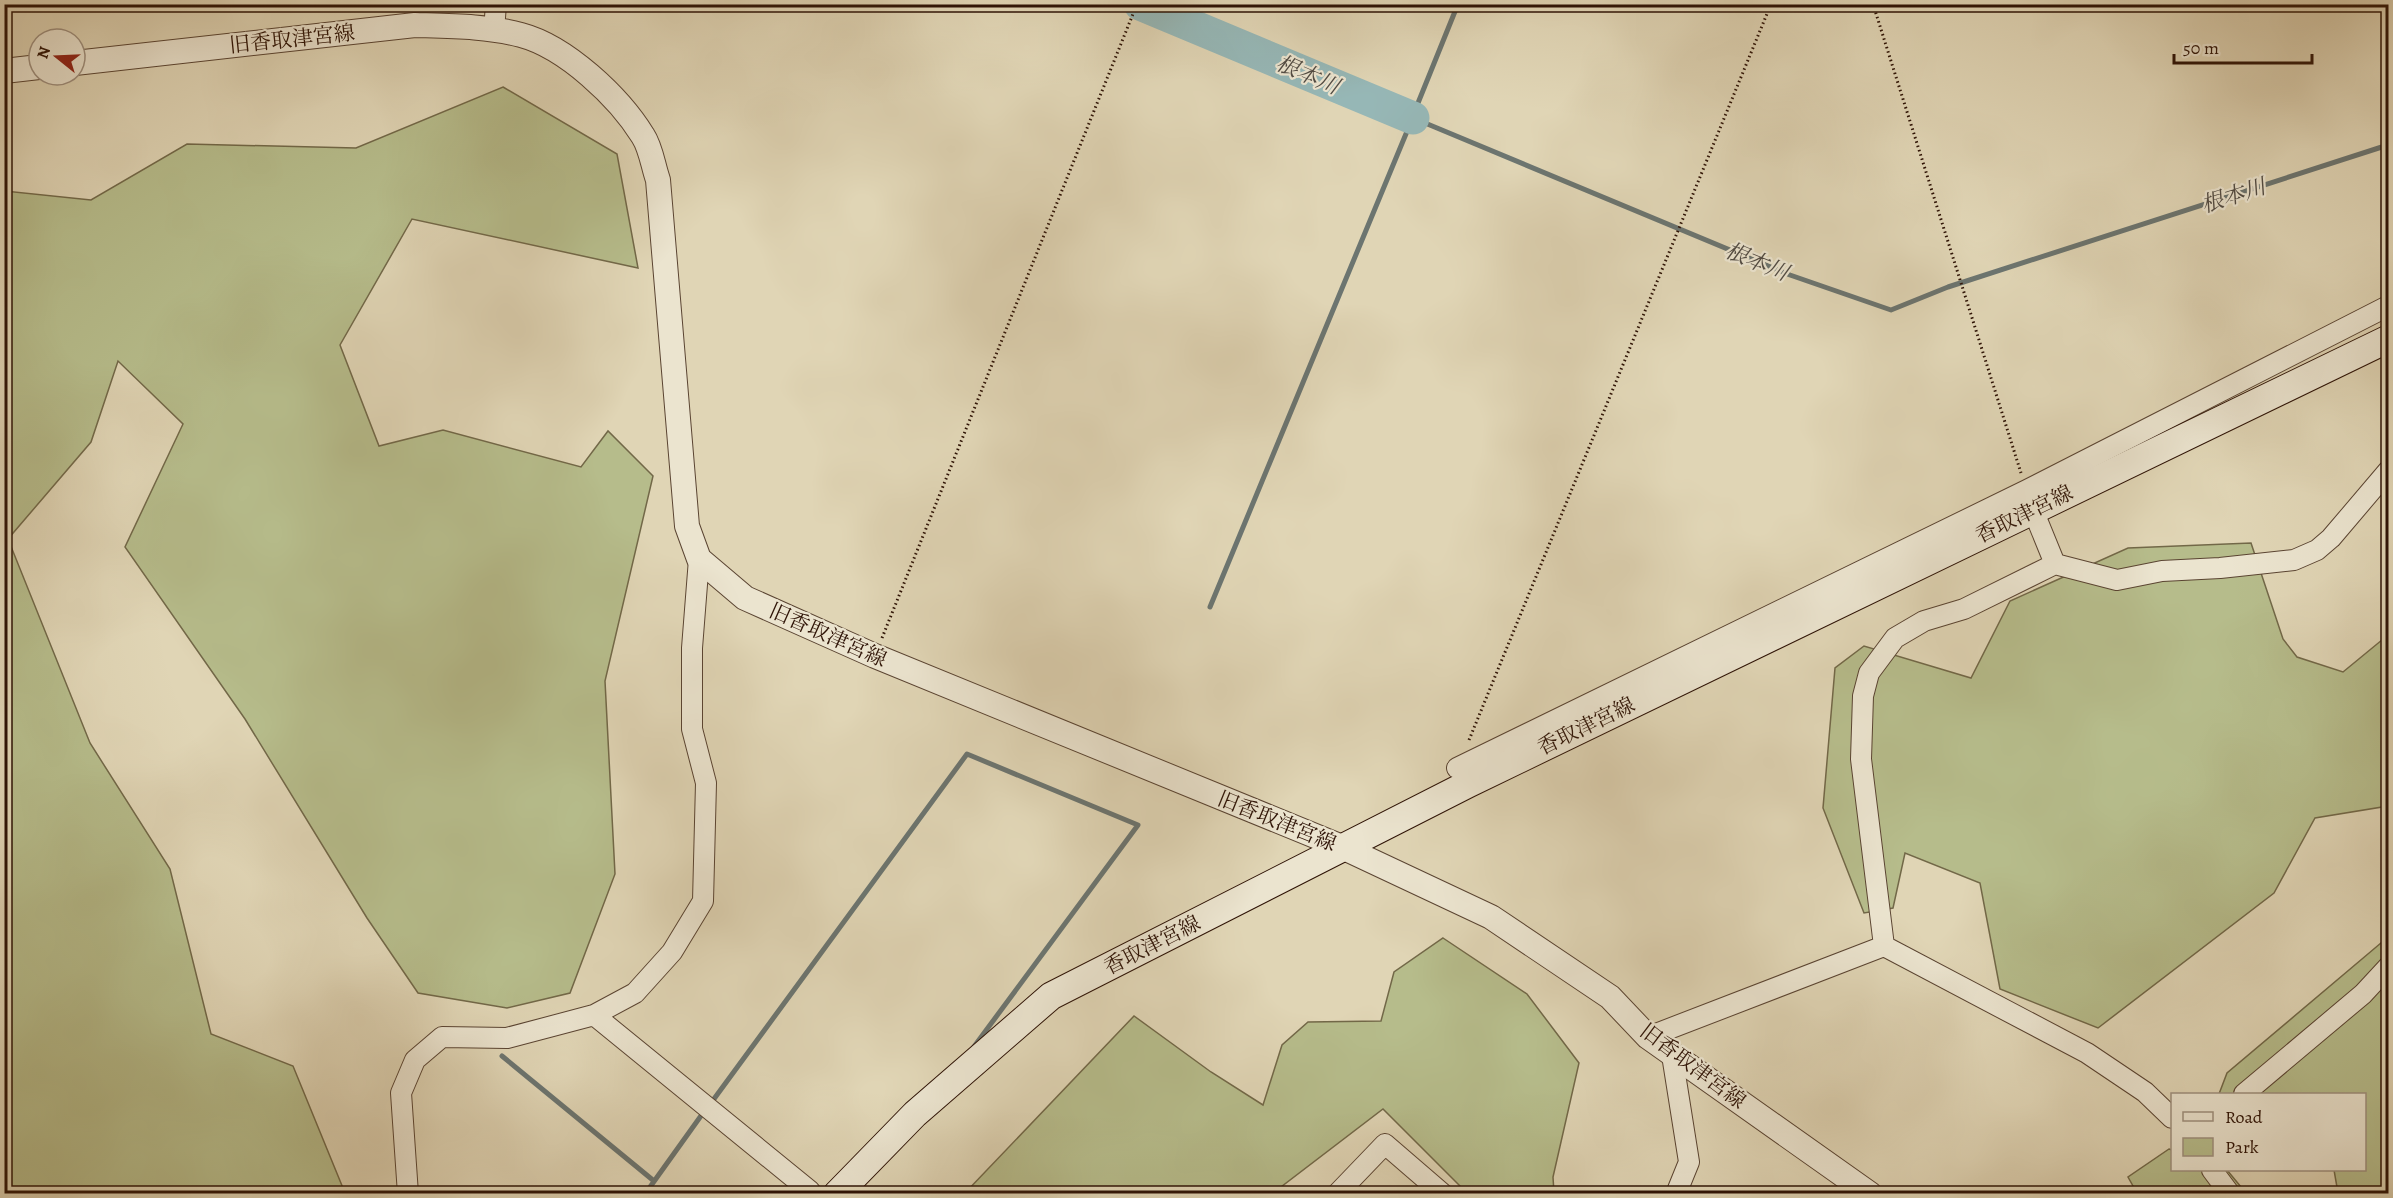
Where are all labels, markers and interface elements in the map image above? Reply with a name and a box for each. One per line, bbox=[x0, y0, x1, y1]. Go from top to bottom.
street label: 旧香取津宮線 bbox=[228, 18, 356, 60]
north arrow bbox=[27, 27, 87, 87]
scale bar bbox=[2174, 27, 2312, 65]
text: 50 m bbox=[2183, 36, 2219, 60]
text: N bbox=[31, 43, 56, 62]
water label: 根本川 bbox=[1271, 48, 1346, 102]
water label: 根本川 bbox=[2197, 171, 2271, 220]
water label: 根本川 bbox=[1720, 236, 1795, 289]
street label: 香取津宮線 bbox=[1971, 478, 2077, 550]
street label: 旧香取津宮線 bbox=[765, 597, 891, 673]
street label: 香取津宮線 bbox=[1533, 690, 1639, 762]
street label: 旧香取津宮線 bbox=[1213, 784, 1341, 858]
street label: 香取津宮線 bbox=[1099, 909, 1205, 981]
street label: 旧香取津宮線 bbox=[1634, 1017, 1752, 1115]
legend bbox=[2171, 1093, 2366, 1171]
text: Road bbox=[2225, 1105, 2263, 1129]
text: Park bbox=[2225, 1135, 2259, 1159]

